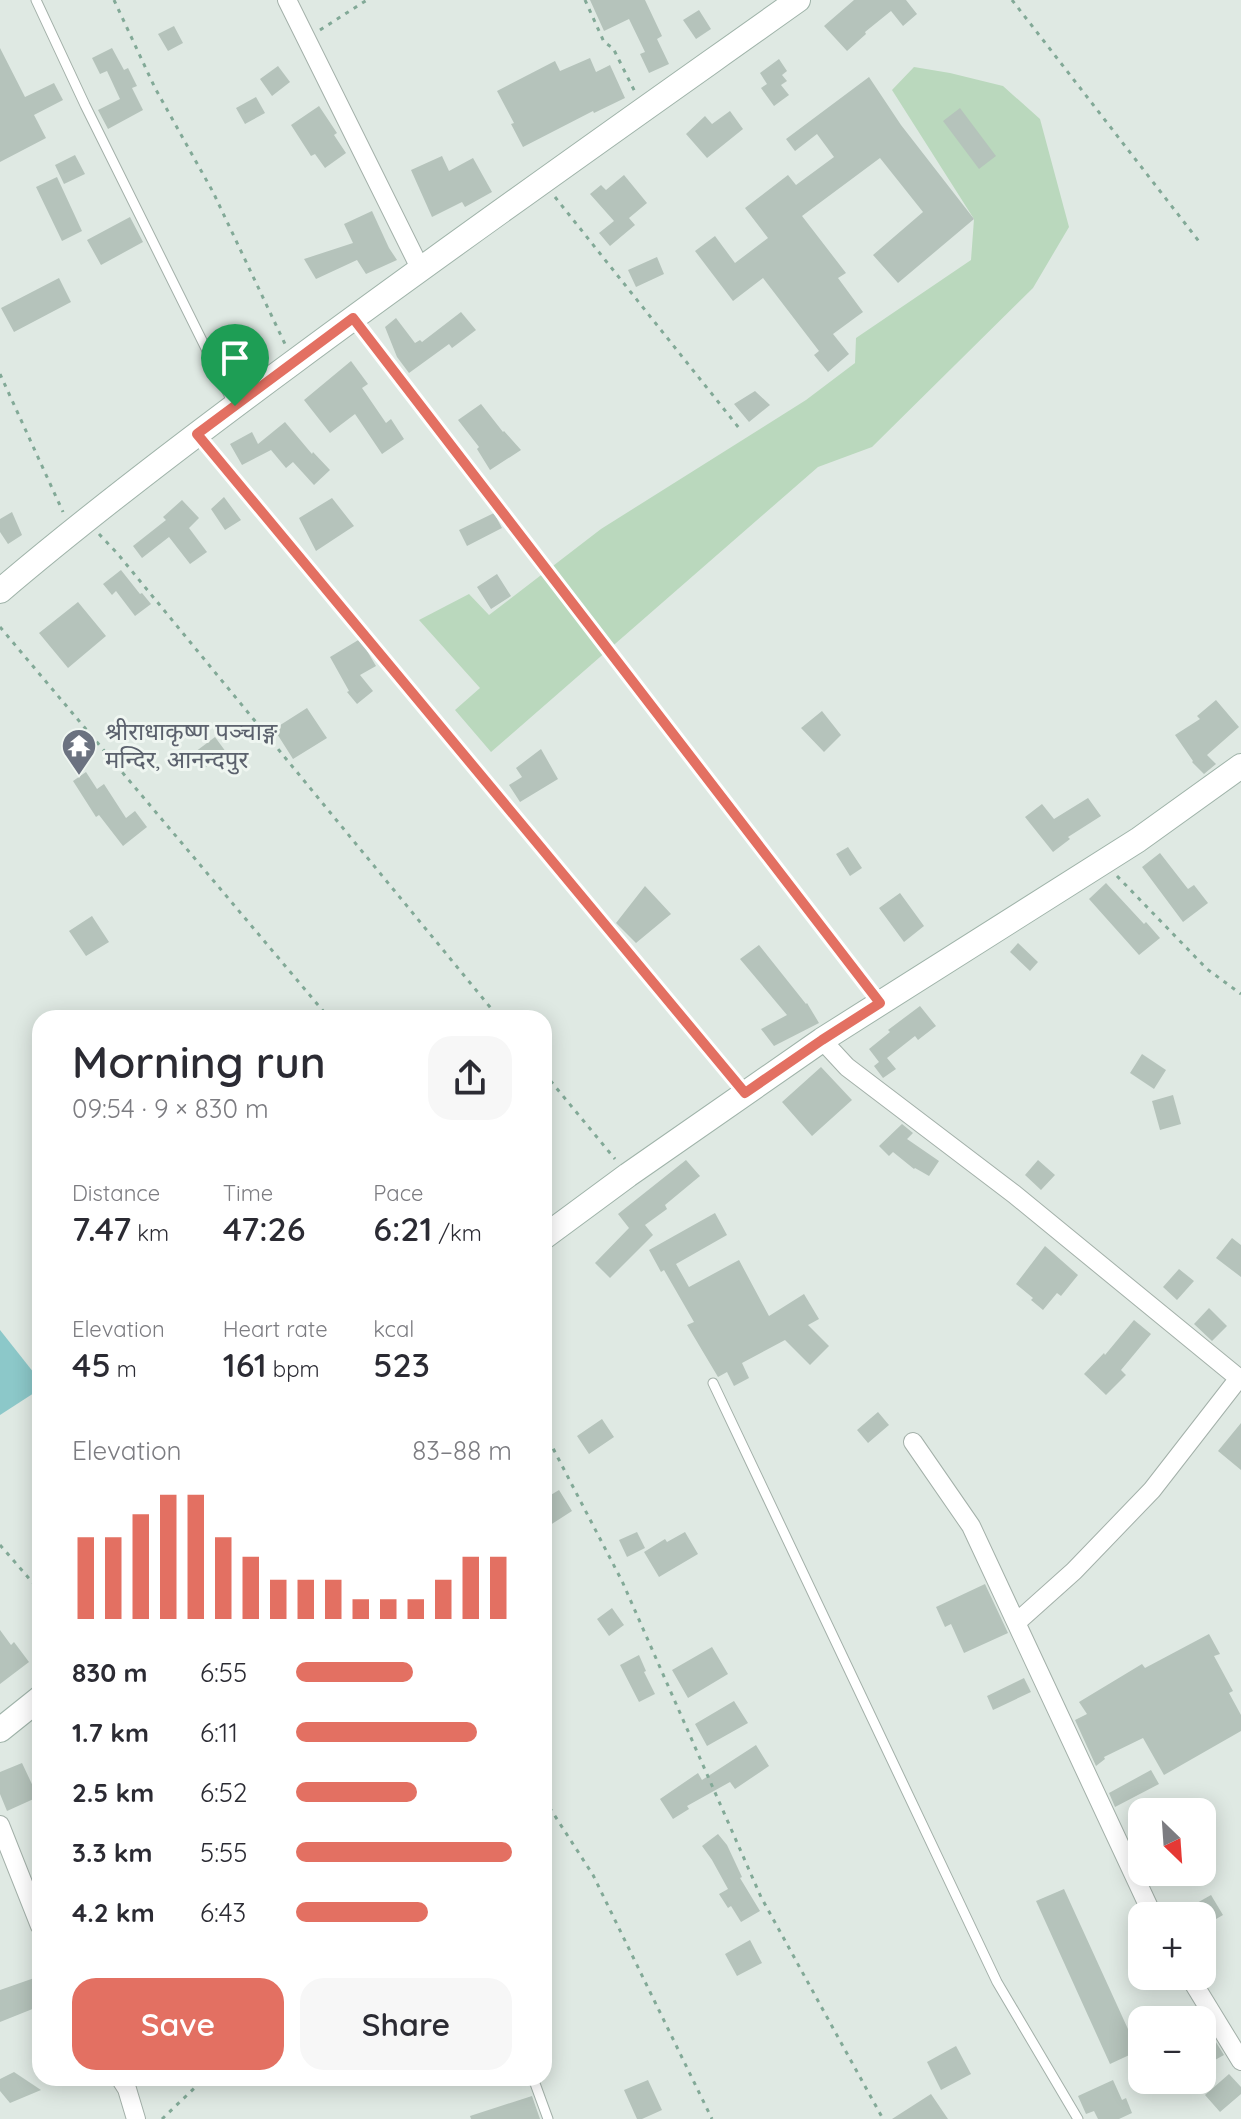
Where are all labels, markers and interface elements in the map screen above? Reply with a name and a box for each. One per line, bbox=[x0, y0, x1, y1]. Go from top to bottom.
pin bbox=[201, 324, 269, 406]
icon: arrive bbox=[213, 336, 257, 380]
place label: श्रीराधाकृष्ण पञ्चाङ्ग मन्दिर, आनन्दपुर bbox=[105, 716, 278, 775]
temple icon: श्रीराधाकृष्ण पञ्चाङ्ग मन्दिर, आनन्दपुर bbox=[60, 727, 98, 777]
text: Morning run bbox=[72, 1034, 326, 1089]
button: share bbox=[428, 1036, 512, 1120]
text: 09:54 · 9 × 830 m bbox=[72, 1092, 269, 1125]
text: Distance bbox=[72, 1179, 160, 1207]
text: Time bbox=[223, 1179, 273, 1207]
text: Pace bbox=[373, 1179, 424, 1207]
text: 7.47 bbox=[72, 1207, 131, 1250]
text: 47:26 bbox=[223, 1207, 305, 1250]
text: 6:21 bbox=[373, 1207, 432, 1250]
text: km bbox=[131, 1219, 169, 1247]
text: /km bbox=[432, 1219, 482, 1247]
text: Elevation bbox=[72, 1315, 165, 1343]
text: Heart rate bbox=[223, 1315, 328, 1343]
text: kcal bbox=[373, 1315, 414, 1343]
text: 45 bbox=[72, 1343, 111, 1386]
text: 161 bbox=[223, 1343, 267, 1386]
text: 523 bbox=[373, 1343, 430, 1386]
text: m bbox=[111, 1355, 137, 1383]
text: bpm bbox=[267, 1355, 320, 1383]
text: Elevation bbox=[72, 1434, 182, 1467]
text: 83–88 m bbox=[412, 1434, 512, 1467]
text: 830 m bbox=[72, 1656, 147, 1689]
text: 6:55 bbox=[200, 1656, 247, 1689]
text: 1.7 km bbox=[72, 1716, 149, 1749]
text: 6:11 bbox=[200, 1716, 238, 1749]
text: 2.5 km bbox=[72, 1776, 154, 1809]
text: 6:52 bbox=[200, 1776, 247, 1809]
north arrow bbox=[1128, 1798, 1216, 1886]
map controls bbox=[1128, 1798, 1216, 2094]
text: 3.3 km bbox=[72, 1836, 152, 1869]
text: 5:55 bbox=[200, 1836, 247, 1869]
text: 4.2 km bbox=[72, 1896, 155, 1929]
text: 6:43 bbox=[200, 1896, 246, 1929]
button: + bbox=[1128, 1902, 1216, 1990]
button: Save bbox=[72, 1978, 284, 2070]
button: Share bbox=[300, 1978, 512, 2070]
button: − bbox=[1128, 2006, 1216, 2094]

